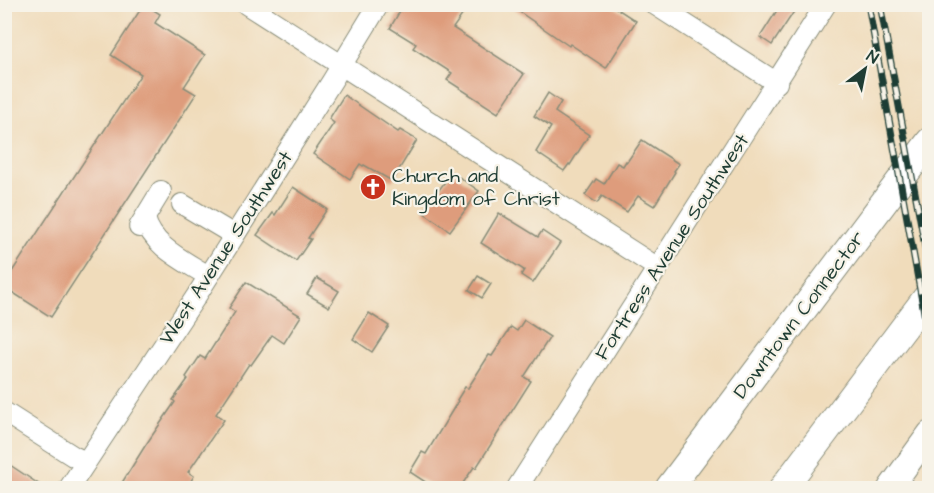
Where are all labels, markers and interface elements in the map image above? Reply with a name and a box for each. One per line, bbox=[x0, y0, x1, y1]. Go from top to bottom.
north arrow bbox=[835, 39, 895, 99]
text: N bbox=[862, 45, 883, 69]
street label: Fortress Avenue Southwest bbox=[588, 128, 756, 366]
street label: West Avenue Southwest bbox=[153, 146, 299, 350]
place label: Church and Kingdom of Christ bbox=[392, 162, 560, 214]
church icon: Church and Kingdom of Christ bbox=[358, 172, 388, 202]
street label: Downtown Connector bbox=[727, 225, 871, 405]

